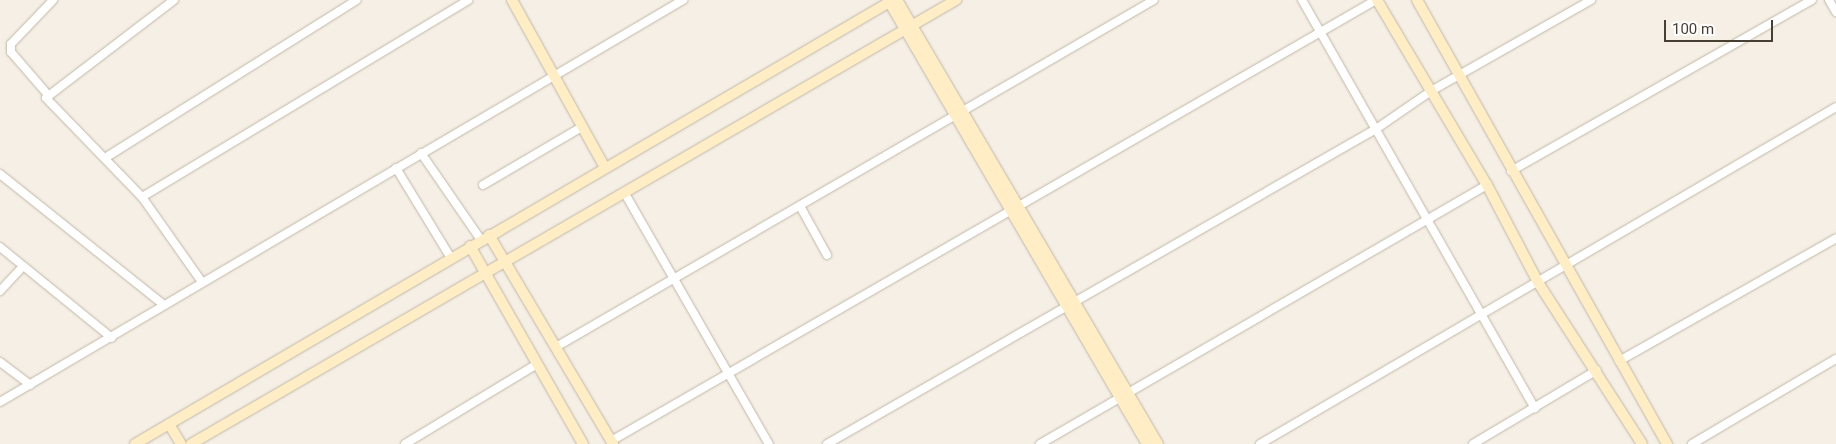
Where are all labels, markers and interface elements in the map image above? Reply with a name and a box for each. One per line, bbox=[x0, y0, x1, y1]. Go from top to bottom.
scale bar bbox=[1666, 10, 1775, 42]
text: 100 m bbox=[1672, 20, 1714, 38]

